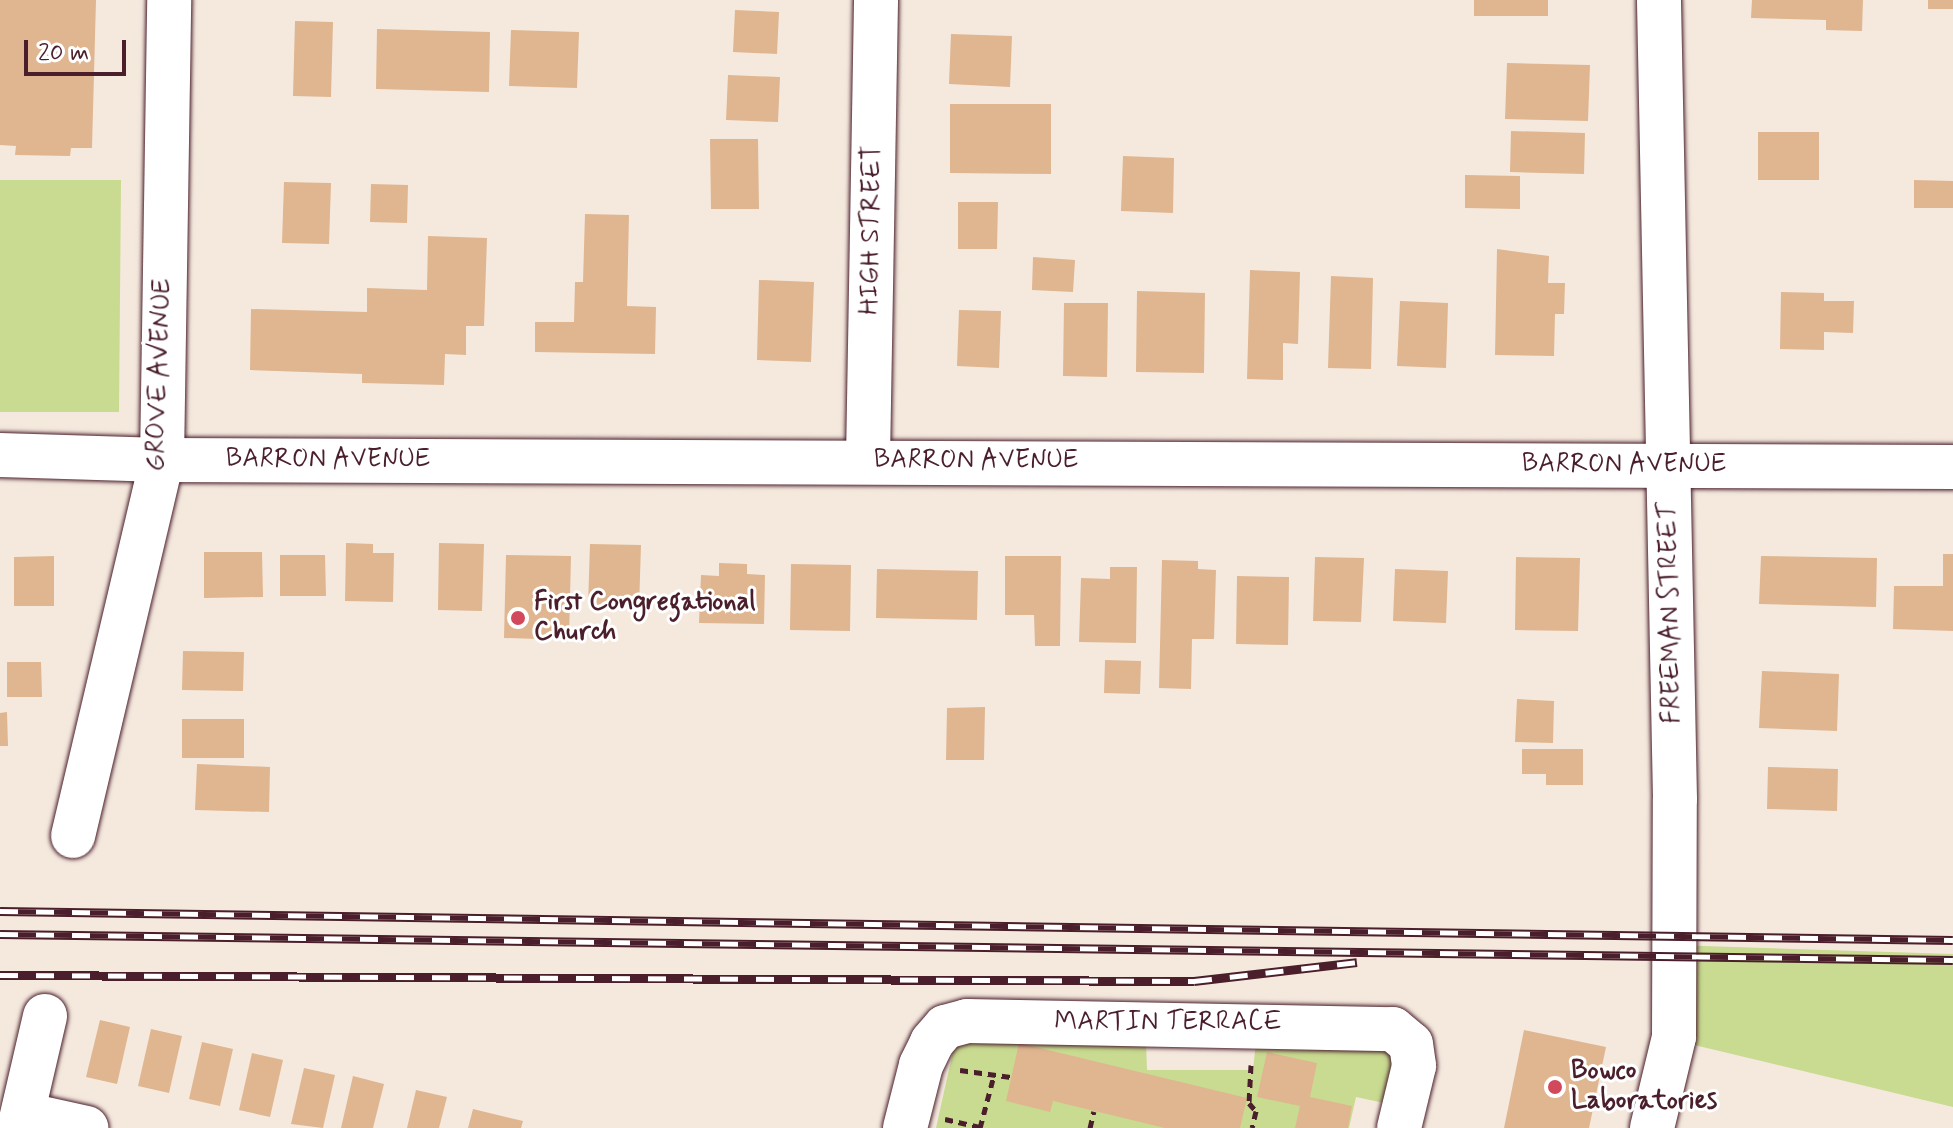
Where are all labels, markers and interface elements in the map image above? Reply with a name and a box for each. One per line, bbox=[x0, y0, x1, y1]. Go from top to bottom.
scale bar bbox=[28, 24, 130, 74]
text: 20 m bbox=[38, 38, 89, 69]
street label: HIGH STREET bbox=[855, 145, 889, 315]
street label: GROVE AVENUE bbox=[141, 277, 179, 473]
street label: BARRON AVENUE bbox=[224, 444, 432, 476]
street label: BARRON AVENUE bbox=[872, 445, 1080, 477]
street label: BARRON AVENUE bbox=[1520, 449, 1728, 481]
street label: FREEMAN STREET bbox=[1653, 501, 1689, 725]
place label: First Congregational Church bbox=[534, 587, 756, 648]
marker: First Congregational Church bbox=[509, 609, 527, 627]
street label: MARTIN TERRACE bbox=[1057, 1007, 1279, 1039]
place label: Bowco Laboratories bbox=[1571, 1056, 1717, 1118]
marker: Bowco Laboratories bbox=[1546, 1078, 1564, 1096]

